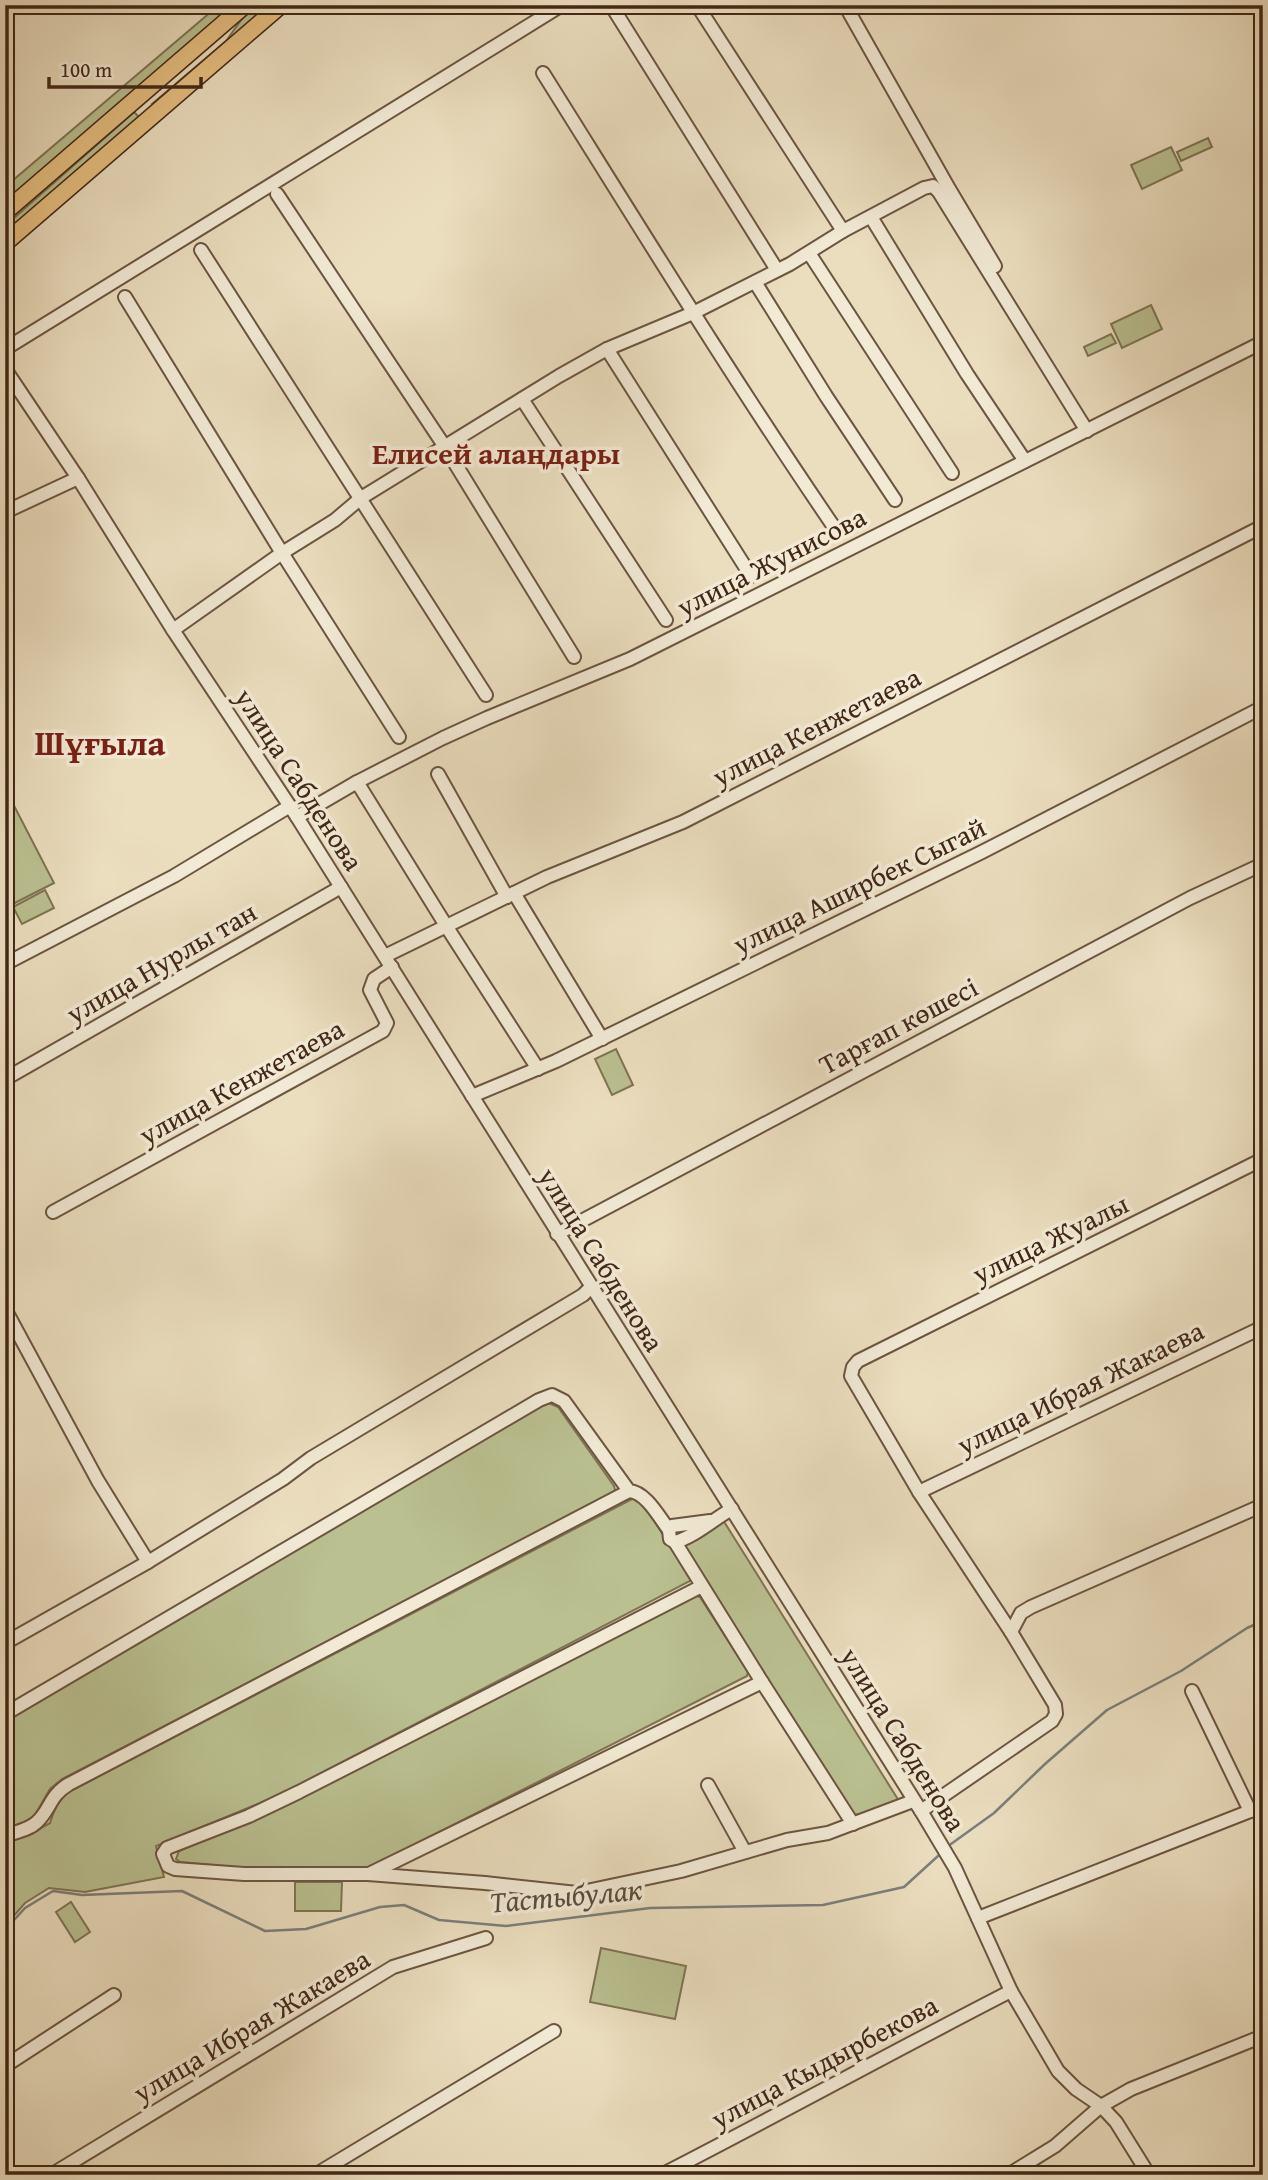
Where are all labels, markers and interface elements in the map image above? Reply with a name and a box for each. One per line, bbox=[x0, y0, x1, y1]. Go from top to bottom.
scale bar bbox=[49, 46, 201, 90]
text: 100 m bbox=[60, 54, 112, 85]
district label: Елисей алаңдары bbox=[372, 431, 620, 475]
street label: улица Жунисова bbox=[668, 495, 873, 627]
street label: улица Кенжетаева bbox=[704, 655, 928, 797]
street label: улица Сабденова bbox=[225, 679, 375, 879]
district label: Шұғыла bbox=[35, 717, 165, 768]
street label: улица Аширбек Сыгай bbox=[725, 806, 992, 964]
street label: улица Нурлы тан bbox=[57, 891, 264, 1034]
street label: Тарғап көшесі bbox=[811, 966, 985, 1084]
street label: улица Кенжетаева bbox=[130, 1007, 352, 1155]
street label: улица Сабденова bbox=[528, 1158, 676, 1360]
street label: улица Жуалы bbox=[964, 1182, 1135, 1294]
street label: улица Ибрая Жакаева bbox=[949, 1309, 1211, 1465]
street label: улица Сабденова bbox=[830, 1638, 978, 1840]
water label: Тастыбулак bbox=[488, 1866, 644, 1924]
street label: улица Ибрая Жакаева bbox=[124, 1938, 378, 2113]
street label: улица Кыдырбекова bbox=[702, 1983, 945, 2139]

